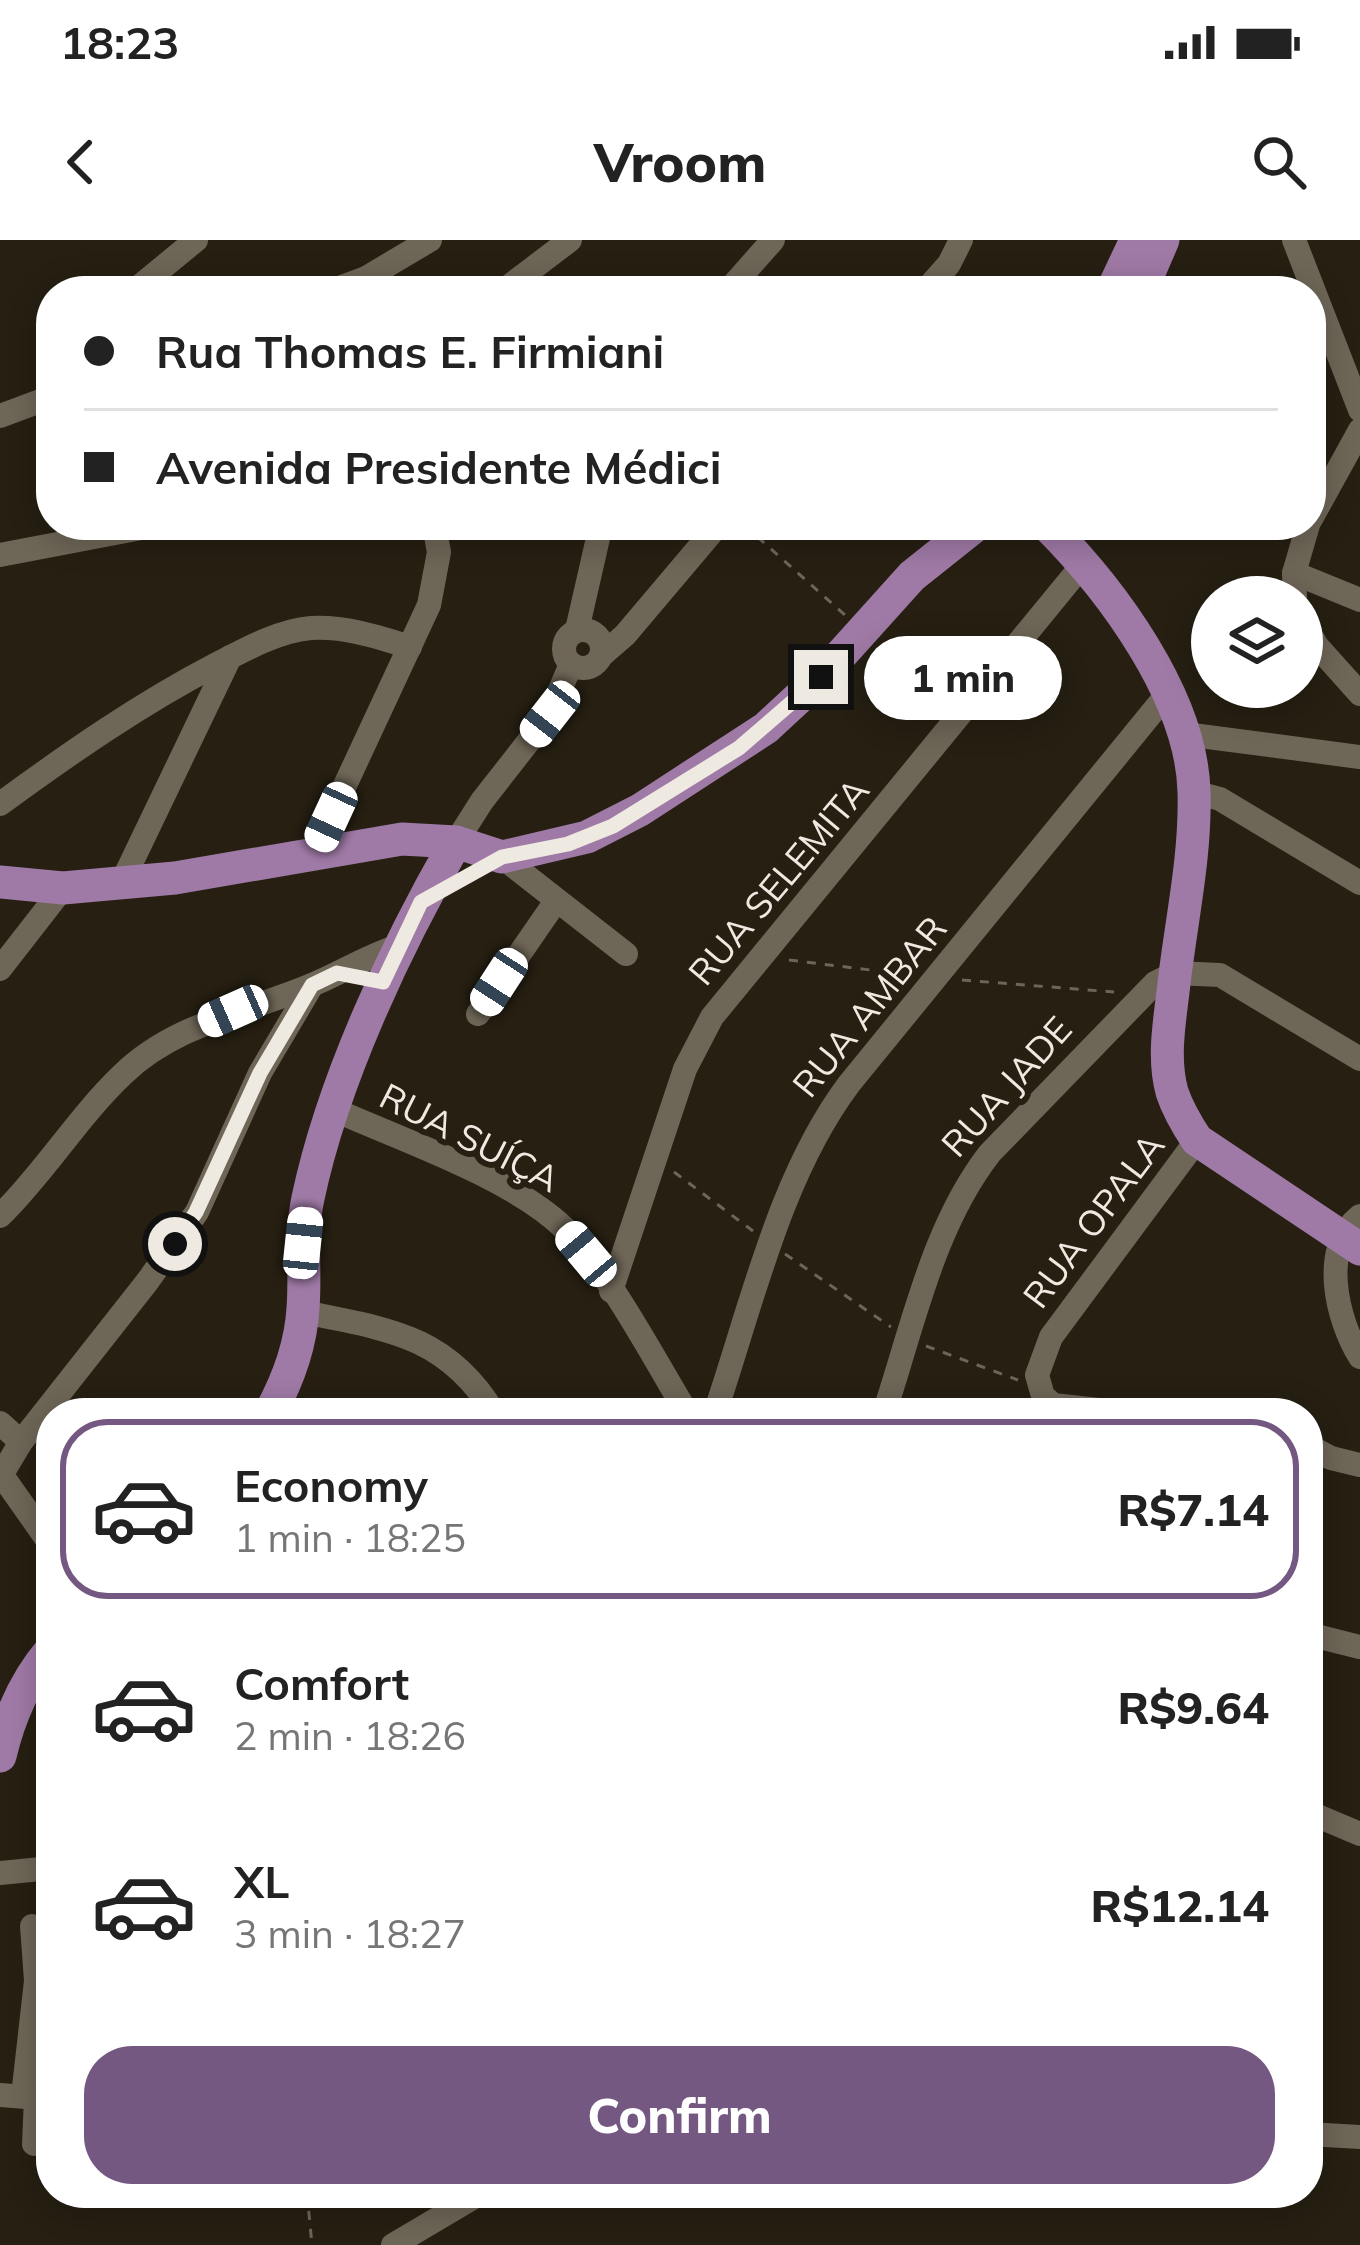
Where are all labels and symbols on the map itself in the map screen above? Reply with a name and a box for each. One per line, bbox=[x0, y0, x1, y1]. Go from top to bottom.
callout: 1 min bbox=[863, 635, 1061, 719]
route end bbox=[794, 650, 848, 704]
car bbox=[514, 675, 586, 753]
street label: RUA SELEMITA bbox=[678, 768, 878, 994]
car bbox=[299, 777, 363, 857]
street label: RUA AMBAR bbox=[782, 906, 956, 1106]
car bbox=[464, 942, 534, 1022]
car bbox=[193, 980, 273, 1042]
street label: RUA JADE bbox=[931, 1007, 1081, 1165]
street label: RUA SUÍÇA bbox=[373, 1073, 567, 1201]
street label: RUA OPALA bbox=[1013, 1124, 1173, 1316]
car bbox=[281, 1205, 325, 1281]
car bbox=[549, 1215, 623, 1293]
route start bbox=[148, 1217, 202, 1271]

